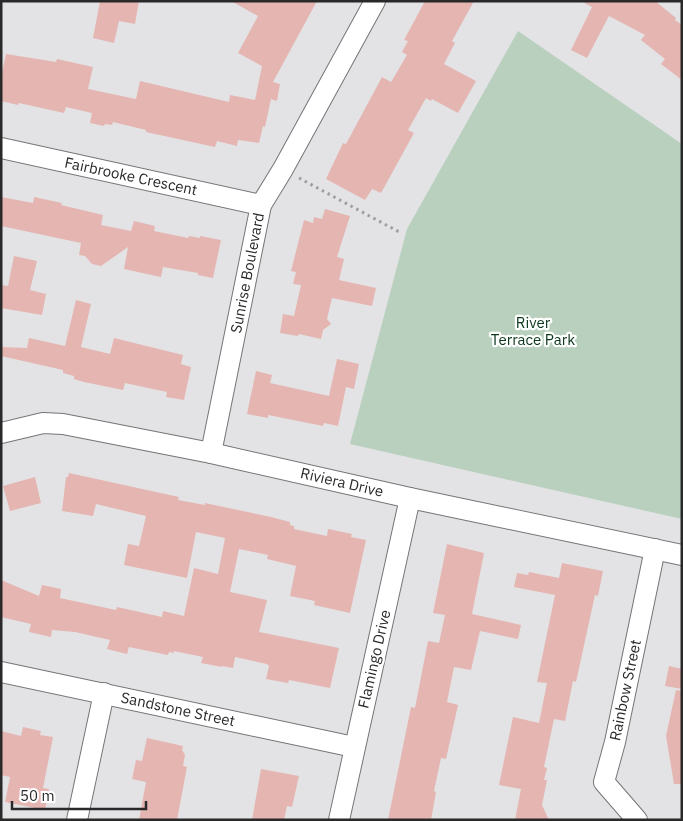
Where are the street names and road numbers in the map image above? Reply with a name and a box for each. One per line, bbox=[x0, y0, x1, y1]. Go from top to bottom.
street label: Fairbrooke Crescent bbox=[63, 153, 199, 199]
street label: Sunrise Boulevard bbox=[226, 211, 268, 335]
street label: Riviera Drive bbox=[299, 463, 385, 501]
street label: Flamingo Drive bbox=[353, 608, 395, 710]
street label: Rainbow Street bbox=[605, 638, 645, 742]
street label: Sandstone Street bbox=[119, 688, 237, 730]

